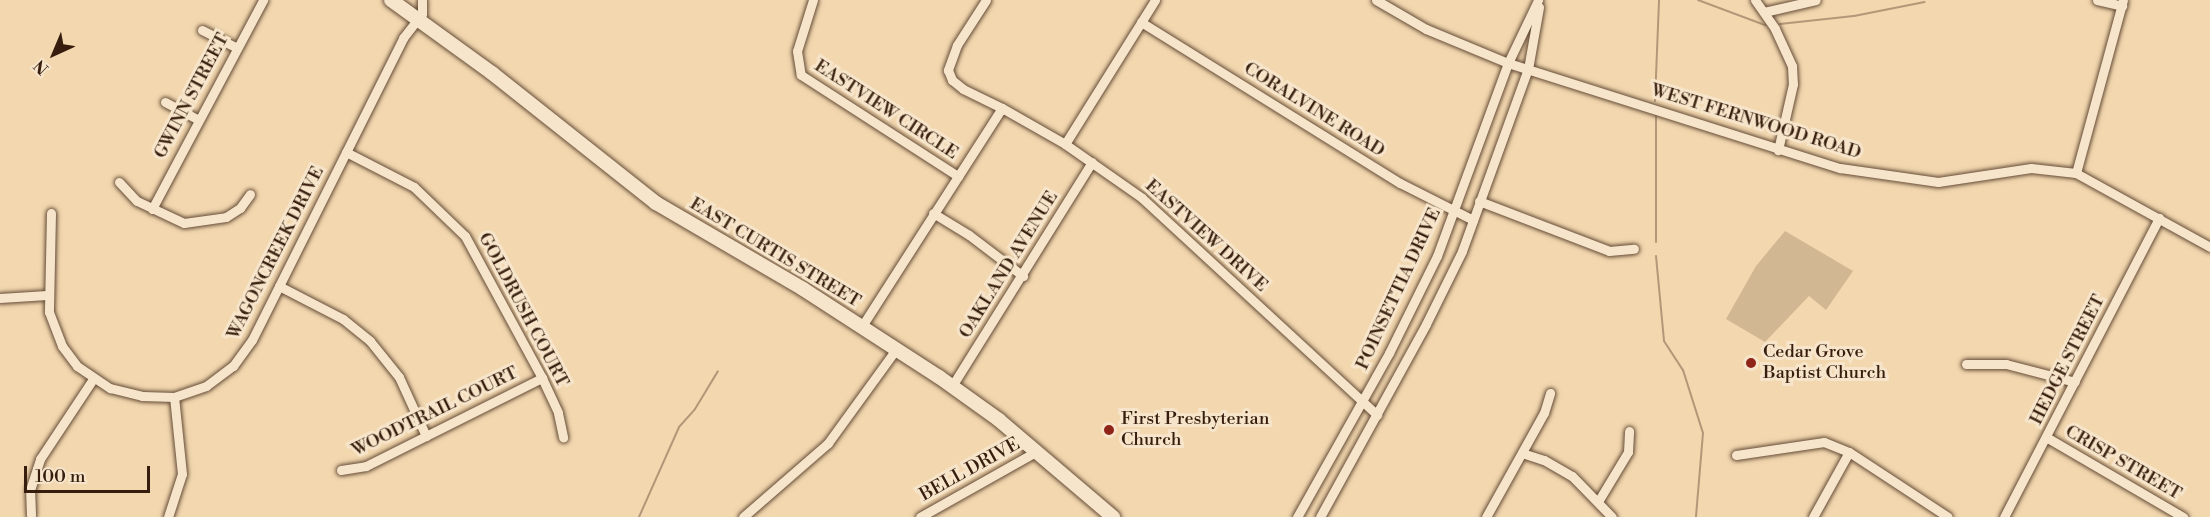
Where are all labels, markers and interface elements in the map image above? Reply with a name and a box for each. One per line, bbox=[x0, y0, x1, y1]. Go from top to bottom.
north arrow bbox=[24, 24, 84, 84]
street label: GWINN STREET bbox=[150, 30, 234, 162]
text: N bbox=[30, 55, 53, 79]
street label: EASTVIEW CIRCLE bbox=[810, 55, 962, 165]
street label: CORALVINE ROAD bbox=[1240, 58, 1388, 162]
street label: WEST FERNWOOD ROAD bbox=[1648, 80, 1864, 164]
street label: WAGONCREEK DRIVE bbox=[223, 163, 329, 343]
street label: EASTVIEW DRIVE bbox=[1140, 175, 1272, 297]
street label: OAKLAND AVENUE bbox=[955, 187, 1063, 343]
street label: EAST CURTIS STREET bbox=[686, 193, 864, 313]
street label: POINSETTIA DRIVE bbox=[1352, 205, 1446, 373]
street label: GOLDRUSH COURT bbox=[473, 229, 573, 391]
street label: HEDGE STREET bbox=[2026, 291, 2110, 429]
place label: Cedar Grove Baptist Church bbox=[1763, 342, 1886, 385]
marker: Cedar Grove Baptist Church bbox=[1744, 356, 1758, 370]
street label: WOODTRAIL COURT bbox=[349, 362, 521, 462]
place label: First Presbyterian Church bbox=[1121, 409, 1269, 452]
street label: CRISP STREET bbox=[2061, 421, 2185, 505]
marker: First Presbyterian Church bbox=[1102, 423, 1116, 437]
street label: BELL DRIVE bbox=[916, 434, 1024, 506]
scale bar bbox=[27, 454, 153, 492]
text: 100 m bbox=[35, 465, 86, 488]

